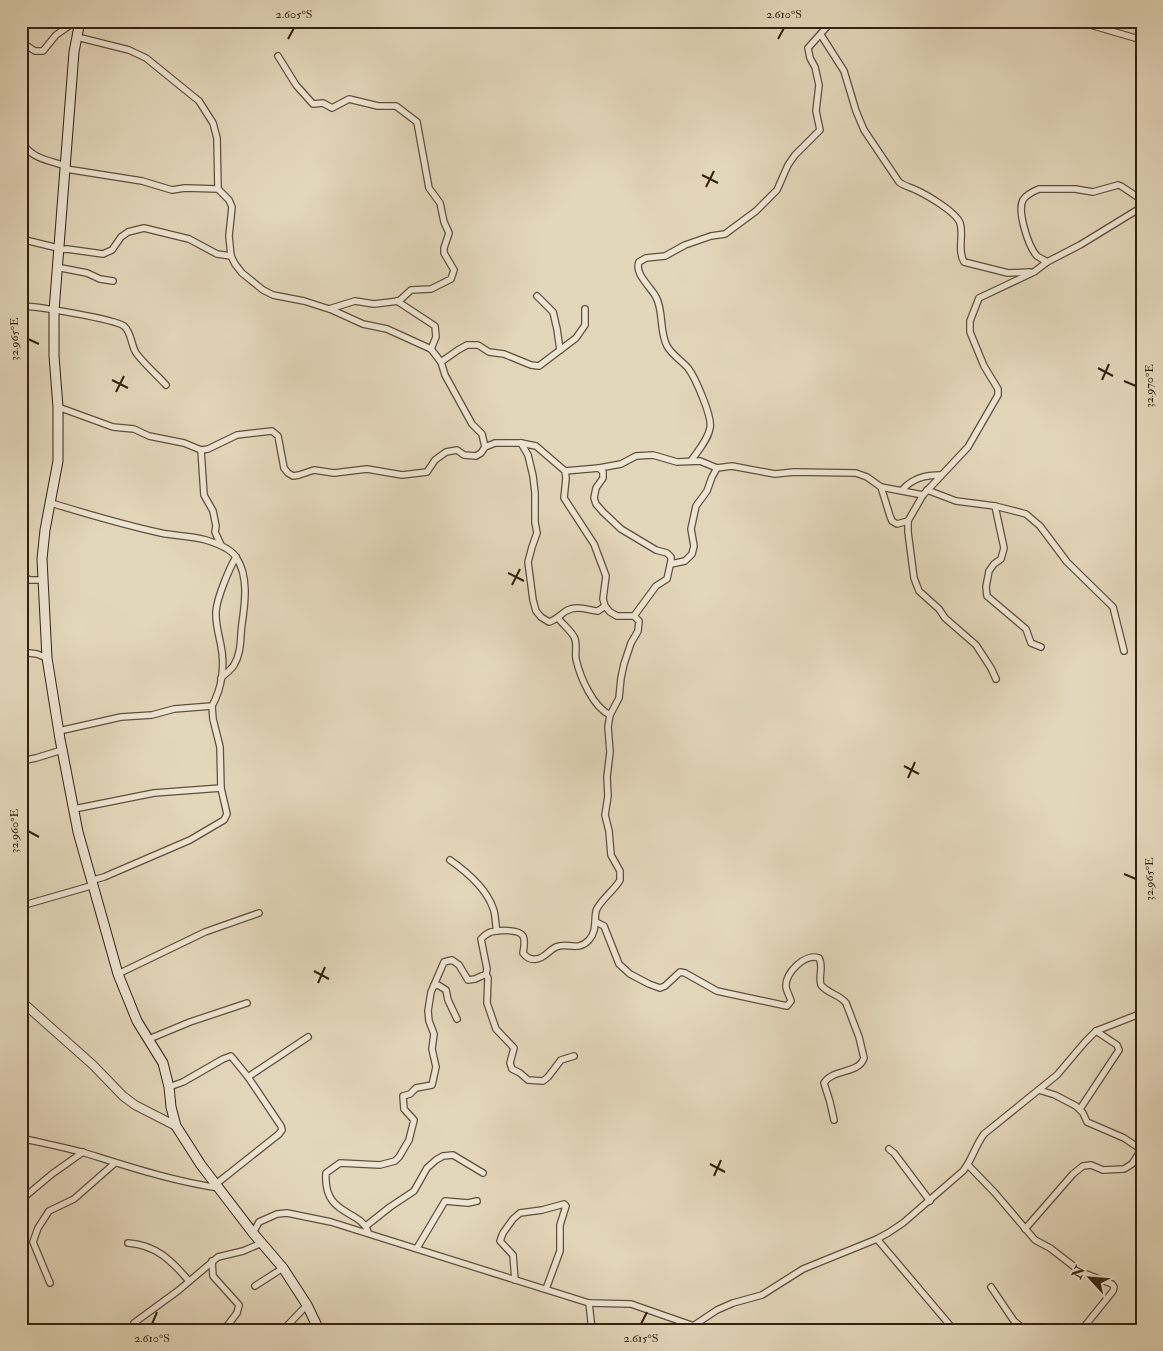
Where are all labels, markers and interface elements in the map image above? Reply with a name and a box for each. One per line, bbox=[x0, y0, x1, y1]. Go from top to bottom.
text: 2.605°S bbox=[276, 7, 312, 22]
text: 2.610°S bbox=[766, 7, 802, 22]
text: 32.965°E bbox=[7, 317, 22, 361]
text: 32.970°E bbox=[1142, 364, 1157, 408]
text: 32.960°E bbox=[7, 809, 22, 853]
text: 32.965°E bbox=[1142, 857, 1157, 901]
north arrow bbox=[1066, 1254, 1116, 1304]
text: N bbox=[1068, 1263, 1089, 1283]
text: 2.610°S bbox=[134, 1331, 170, 1346]
text: 2.615°S bbox=[624, 1331, 658, 1346]

